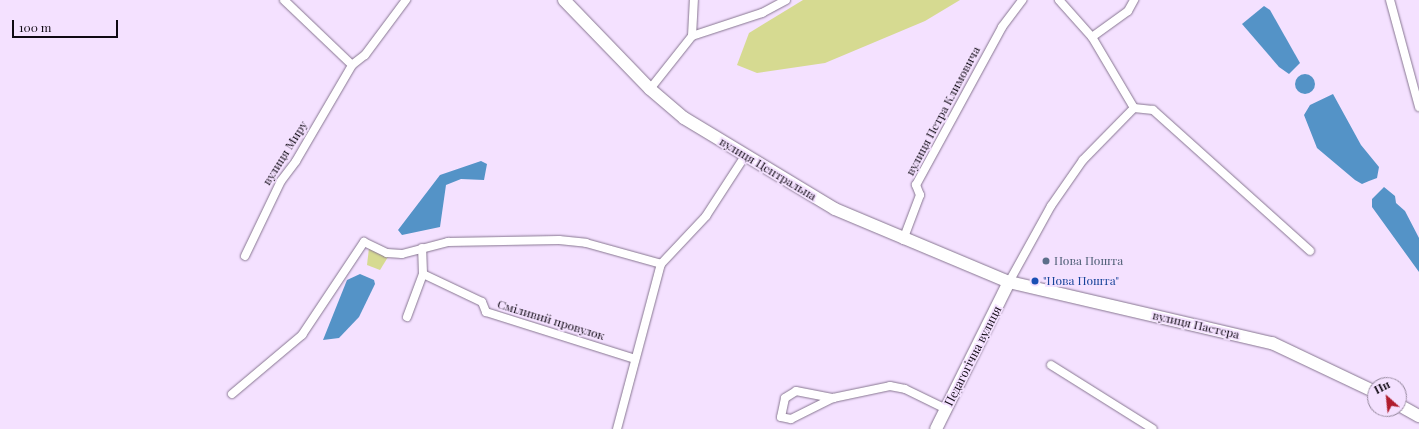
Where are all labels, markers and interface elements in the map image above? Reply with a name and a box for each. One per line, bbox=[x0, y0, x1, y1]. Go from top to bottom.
scale bar bbox=[14, 12, 120, 38]
text: 100 m bbox=[19, 19, 51, 35]
street label: вулиця Петра Климовича bbox=[903, 44, 983, 178]
street label: вулиця Миру bbox=[260, 118, 310, 188]
street label: вулиця Центральна bbox=[717, 134, 819, 204]
place label: Нова Пошта bbox=[1054, 254, 1123, 268]
marker: Нова Пошта bbox=[1041, 256, 1051, 266]
place label: "Нова Пошта" bbox=[1043, 274, 1119, 288]
marker: "Нова Пошта" bbox=[1030, 276, 1040, 286]
street label: Сміливий провулок bbox=[496, 297, 606, 343]
street label: Педагогічна вулиця bbox=[942, 304, 1004, 408]
street label: вулиця Пастера bbox=[1151, 308, 1241, 342]
text: Пн bbox=[1371, 376, 1392, 397]
north arrow bbox=[1367, 377, 1407, 417]

